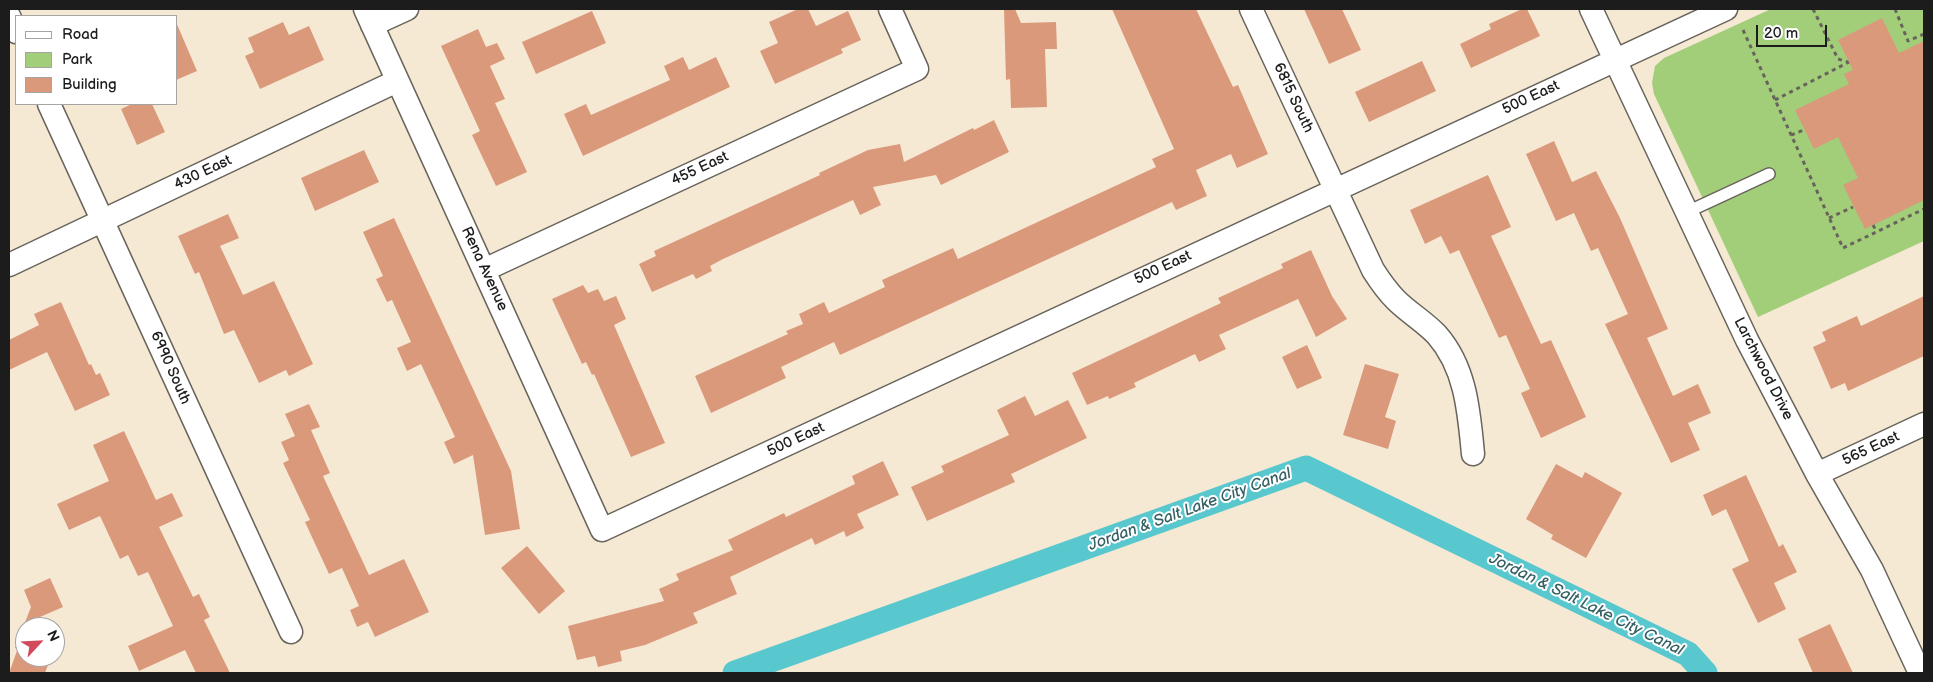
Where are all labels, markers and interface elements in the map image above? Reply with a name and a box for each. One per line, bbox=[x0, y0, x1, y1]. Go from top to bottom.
legend bbox=[15, 15, 178, 105]
scale bar bbox=[1758, 15, 1829, 47]
text: 20 m bbox=[1764, 24, 1798, 43]
text: Road bbox=[62, 25, 98, 44]
text: Park bbox=[62, 50, 92, 69]
street label: 6815 South bbox=[1269, 60, 1317, 136]
text: Building bbox=[62, 75, 117, 94]
street label: 500 East bbox=[1500, 77, 1562, 119]
street label: 455 East bbox=[669, 148, 731, 190]
street label: 430 East bbox=[171, 152, 235, 194]
street label: Rena Avenue bbox=[457, 224, 511, 314]
street label: 500 East bbox=[1132, 247, 1194, 289]
street label: Larchwood Drive bbox=[1729, 315, 1797, 423]
street label: 6990 South bbox=[146, 329, 194, 407]
street label: 500 East bbox=[765, 419, 827, 461]
street label: 565 East bbox=[1840, 428, 1902, 470]
water label: Jordan & Salt Lake City Canal bbox=[1086, 464, 1294, 556]
water label: Jordan & Salt Lake City Canal bbox=[1486, 549, 1686, 661]
north arrow bbox=[15, 617, 65, 667]
text: N bbox=[43, 628, 63, 644]

